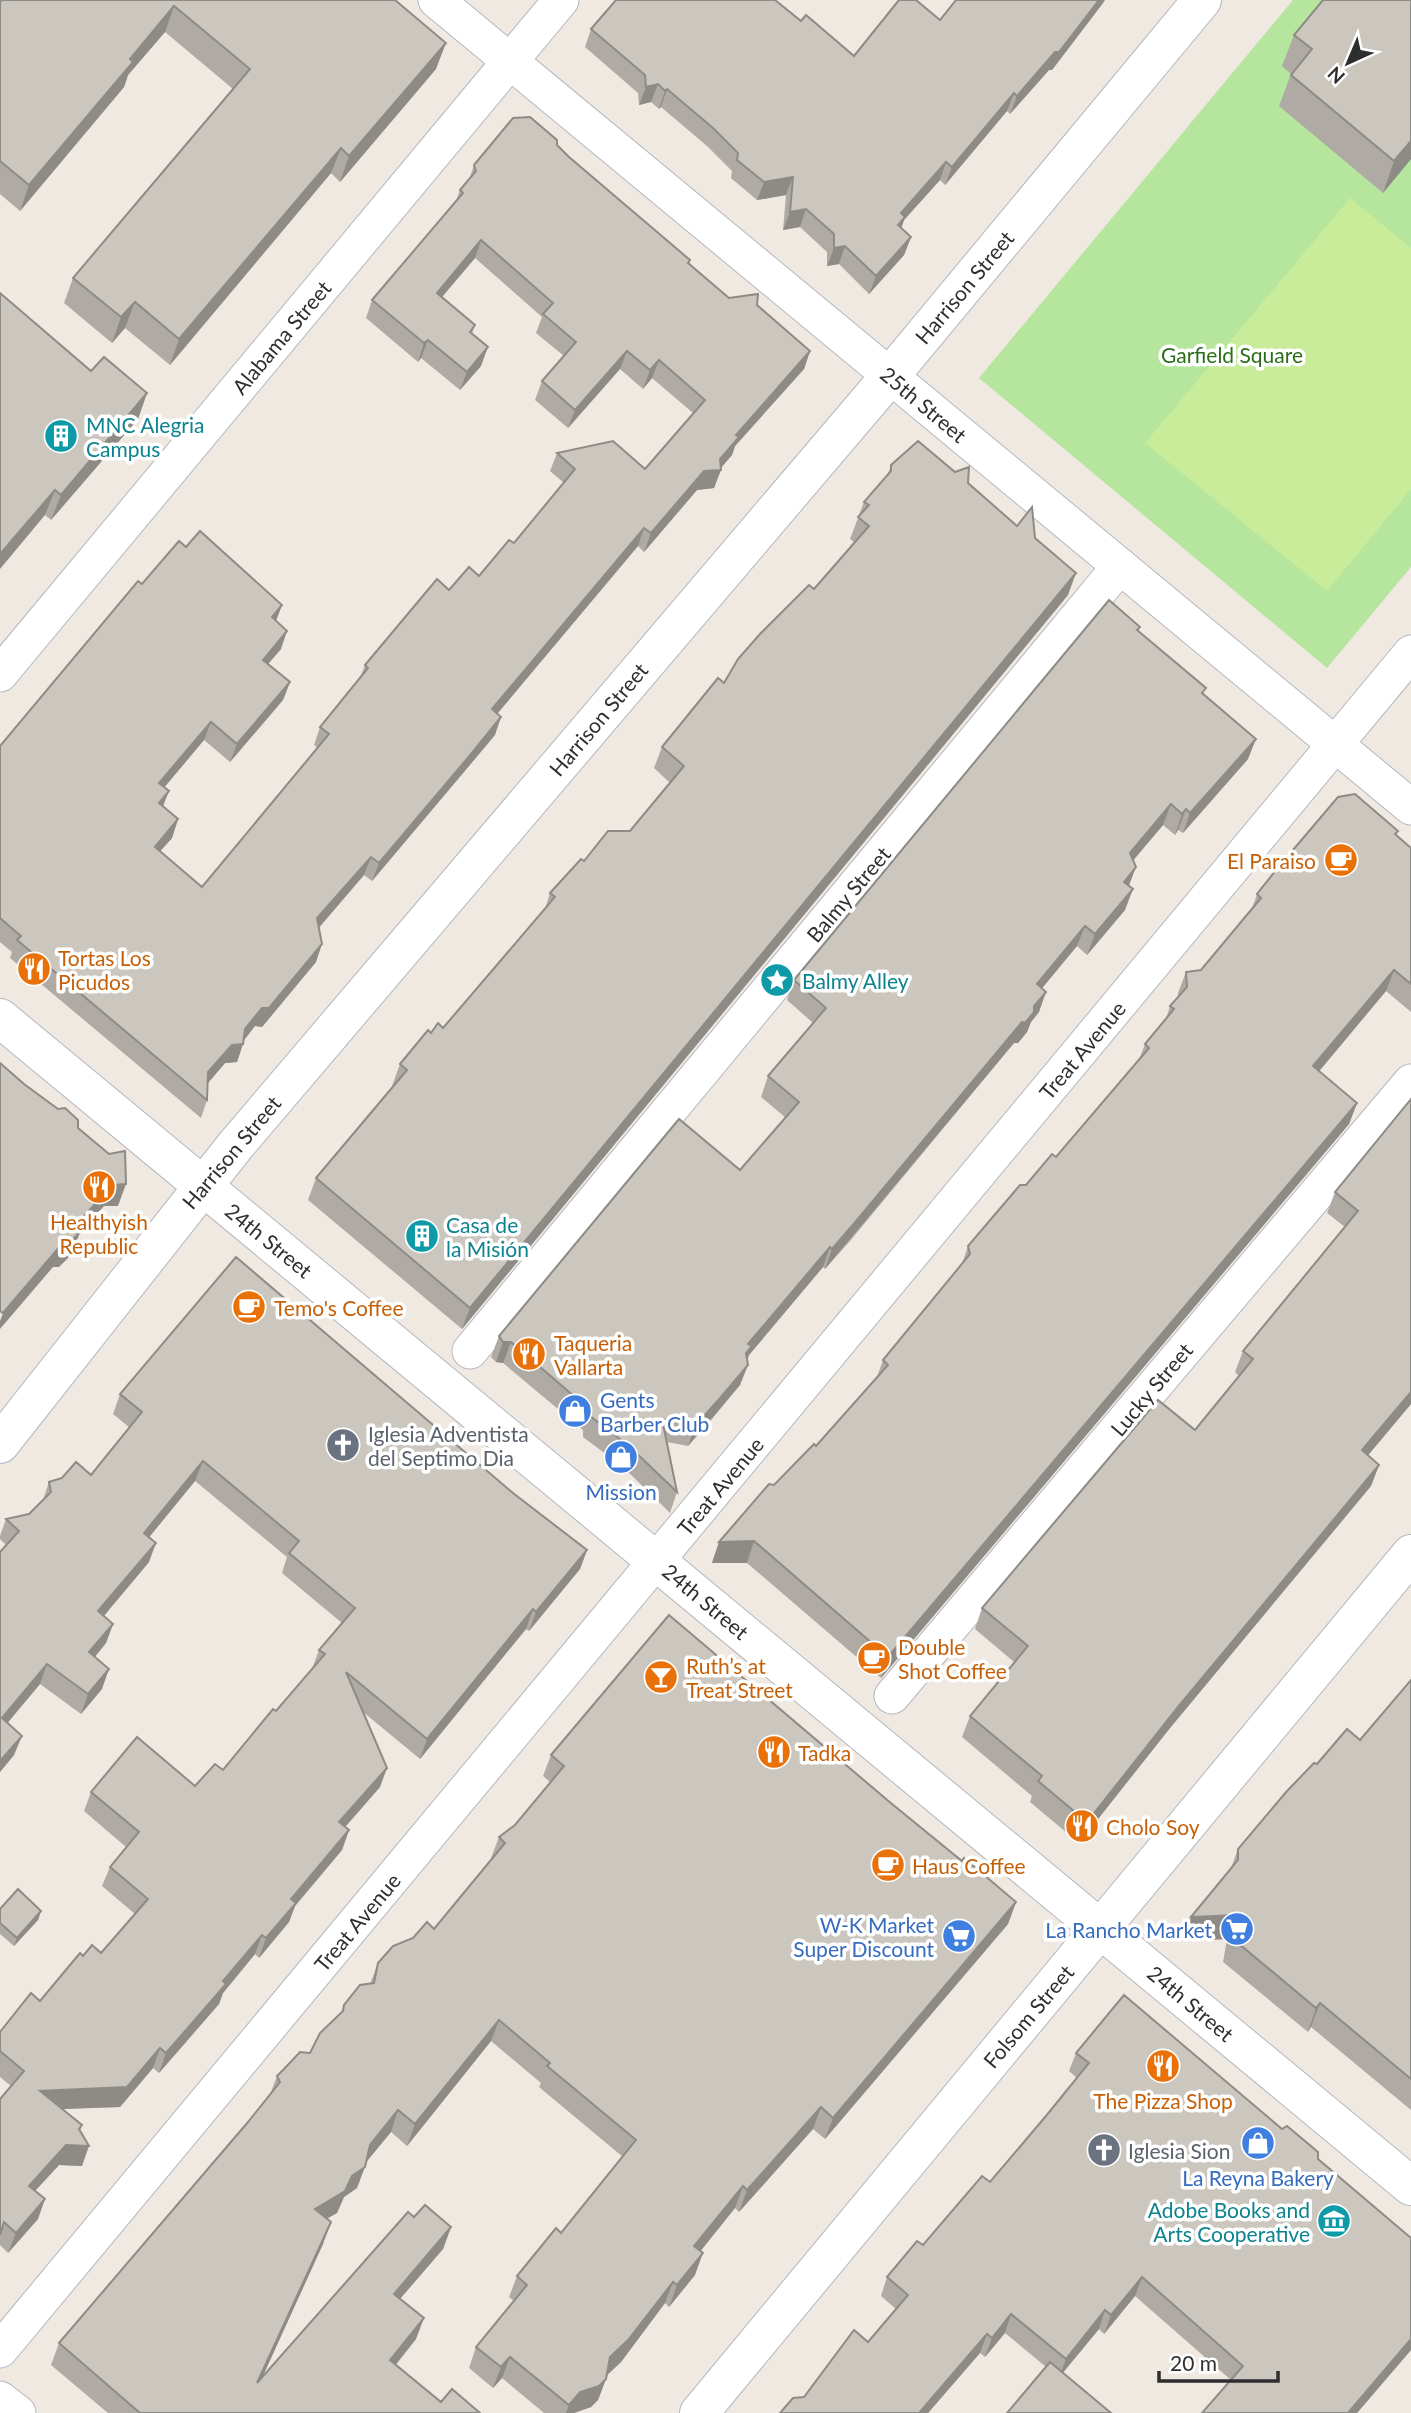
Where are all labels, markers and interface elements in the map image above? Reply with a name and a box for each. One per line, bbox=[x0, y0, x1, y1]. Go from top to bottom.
north arrow bbox=[1313, 28, 1383, 98]
text: N bbox=[1323, 62, 1349, 89]
street label: Harrison Street bbox=[909, 225, 1019, 349]
street label: Alabama Street bbox=[226, 275, 336, 399]
park label: Garfield Square bbox=[1161, 342, 1303, 367]
street label: 25th Street bbox=[876, 361, 972, 447]
place label: MNC Alegria Campus bbox=[86, 412, 205, 461]
building icon: MNC Alegria Campus bbox=[42, 417, 80, 455]
street label: Harrison Street bbox=[543, 657, 653, 781]
street label: Balmy Street bbox=[801, 841, 895, 947]
cafe icon: El Paraiso bbox=[1322, 841, 1360, 879]
place label: El Paraiso bbox=[1227, 848, 1316, 873]
place label: Tortas Los Picudos bbox=[58, 945, 151, 994]
restaurant icon: Tortas Los Picudos bbox=[15, 950, 53, 988]
place icon: Balmy Alley bbox=[758, 961, 796, 999]
place label: Balmy Alley bbox=[802, 968, 909, 993]
street label: Treat Avenue bbox=[1034, 996, 1130, 1104]
street label: Harrison Street bbox=[176, 1090, 286, 1214]
restaurant icon: Healthyish Republic bbox=[80, 1168, 118, 1206]
street label: 24th Street bbox=[221, 1197, 318, 1283]
place label: Healthyish Republic bbox=[50, 1209, 148, 1258]
place label: Casa de la Misión bbox=[446, 1212, 529, 1261]
building icon: Casa de la Misión bbox=[403, 1217, 441, 1255]
cafe icon: Temo's Coffee bbox=[230, 1288, 268, 1326]
place label: Temo's Coffee bbox=[274, 1295, 404, 1320]
place label: Taqueria Vallarta bbox=[554, 1330, 632, 1379]
restaurant icon: Taqueria Vallarta bbox=[510, 1335, 548, 1373]
street label: Lucky Street bbox=[1105, 1337, 1197, 1441]
place label: Gents Barber Club bbox=[600, 1387, 709, 1436]
shop icon: Gents Barber Club bbox=[556, 1392, 594, 1430]
place label: Iglesia Adventista del Septimo Dia bbox=[368, 1421, 529, 1470]
church icon: Iglesia Adventista del Septimo Dia bbox=[324, 1426, 362, 1464]
street label: Treat Avenue bbox=[672, 1432, 768, 1540]
shop icon: Mission bbox=[602, 1438, 640, 1476]
place label: Mission bbox=[585, 1479, 657, 1504]
street label: 24th Street bbox=[658, 1558, 754, 1644]
place label: Double Shot Coffee bbox=[898, 1634, 1007, 1683]
cafe icon: Double Shot Coffee bbox=[855, 1639, 893, 1677]
place label: Ruth’s at Treat Street bbox=[686, 1653, 793, 1702]
bar icon: Ruth’s at Treat Street bbox=[642, 1658, 680, 1696]
restaurant icon: Tadka bbox=[755, 1733, 793, 1771]
place label: Tadka bbox=[798, 1740, 851, 1765]
restaurant icon: Cholo Soy bbox=[1063, 1807, 1101, 1845]
place label: Cholo Soy bbox=[1106, 1814, 1200, 1839]
cafe icon: Haus Coffee bbox=[869, 1846, 907, 1884]
place label: Haus Coffee bbox=[912, 1853, 1026, 1878]
street label: Treat Avenue bbox=[309, 1868, 405, 1976]
supermarket icon: La Rancho Market bbox=[1218, 1910, 1256, 1948]
place label: W-K Market Super Discount bbox=[793, 1912, 934, 1961]
supermarket icon: W-K Market Super Discount bbox=[940, 1917, 978, 1955]
place label: La Rancho Market bbox=[1045, 1917, 1212, 1942]
street label: Folsom Street bbox=[978, 1959, 1079, 2073]
street label: 24th Street bbox=[1143, 1960, 1239, 2046]
restaurant icon: The Pizza Shop bbox=[1144, 2047, 1182, 2085]
place label: The Pizza Shop bbox=[1093, 2088, 1233, 2113]
shop icon: La Reyna Bakery bbox=[1239, 2124, 1277, 2162]
church icon: Iglesia Sion bbox=[1085, 2131, 1123, 2169]
place label: Iglesia Sion bbox=[1128, 2138, 1230, 2163]
place label: La Reyna Bakery bbox=[1182, 2165, 1334, 2190]
place label: Adobe Books and Arts Cooperative bbox=[1148, 2197, 1310, 2246]
museum icon: Adobe Books and Arts Cooperative bbox=[1315, 2202, 1353, 2240]
scale bar bbox=[1159, 2340, 1278, 2384]
text: 20 m bbox=[1170, 2350, 1217, 2375]

